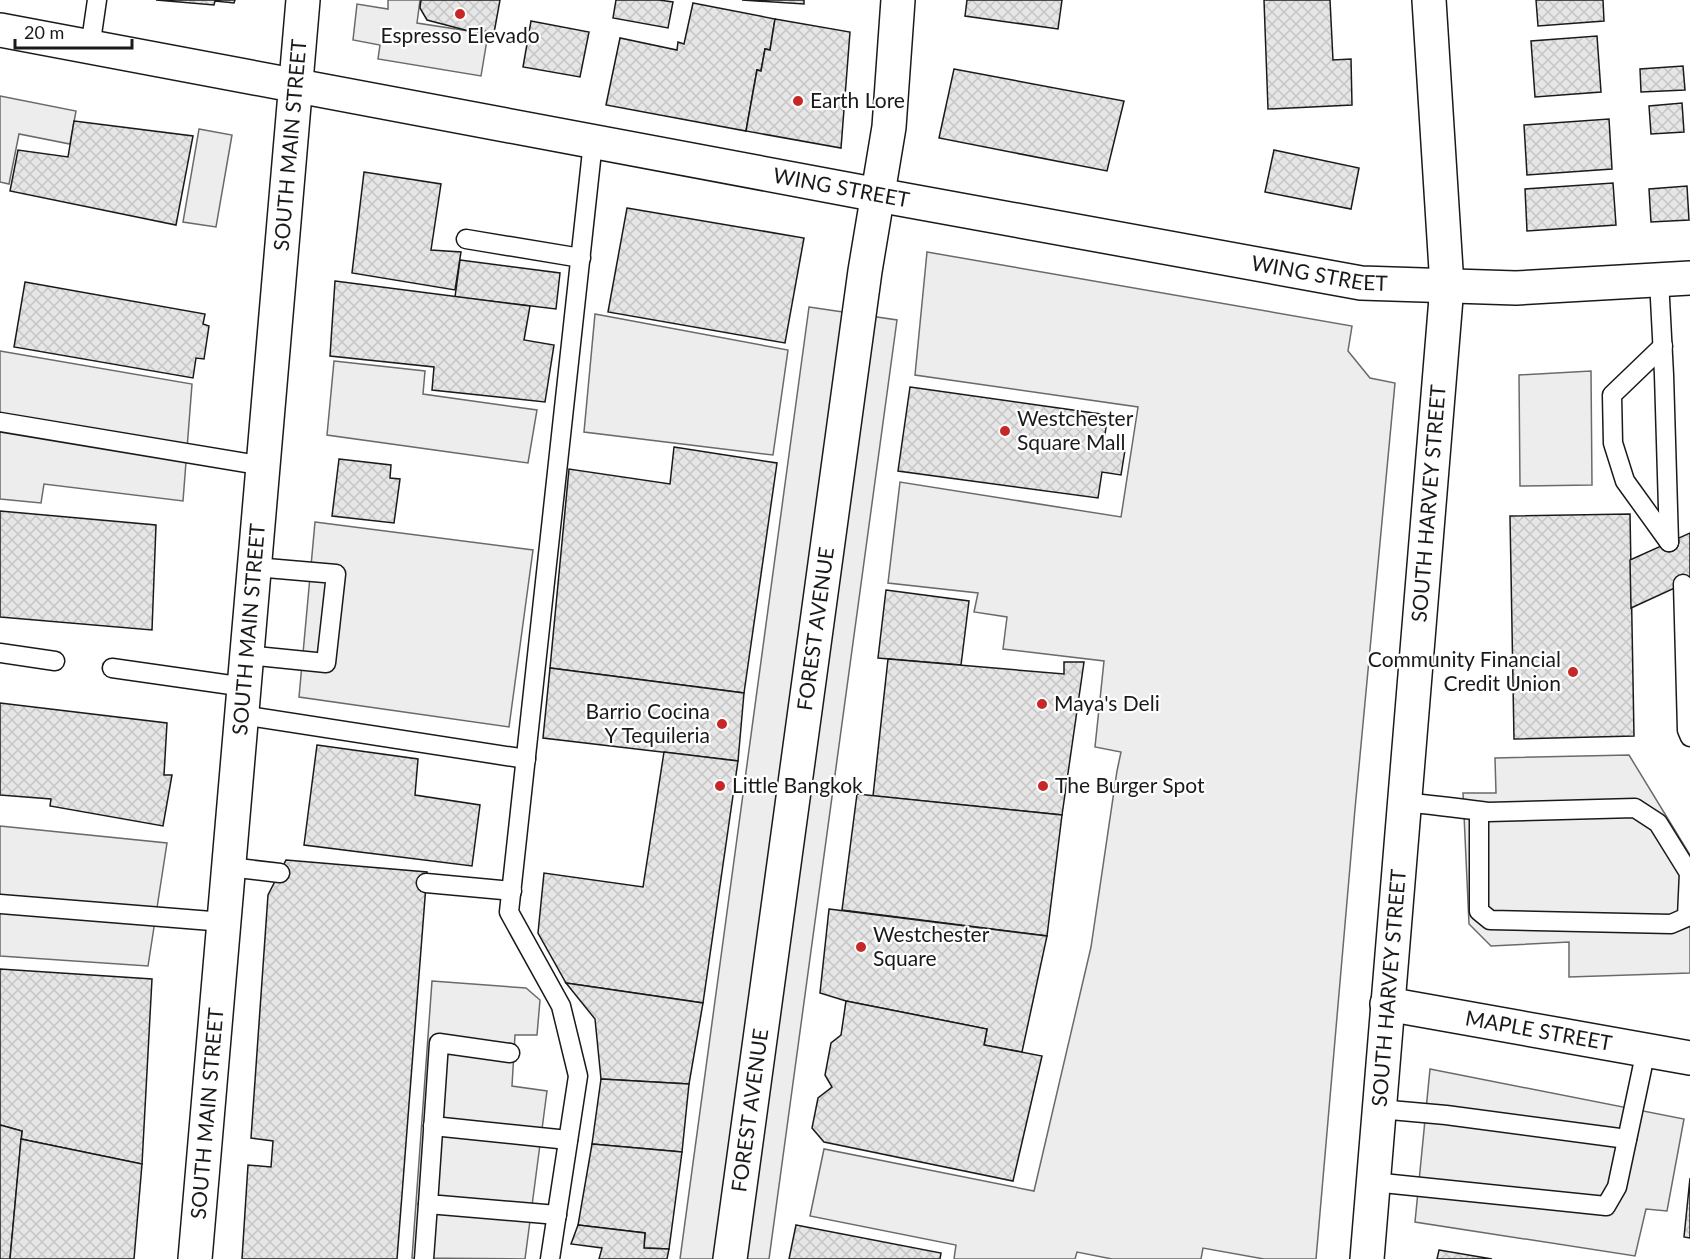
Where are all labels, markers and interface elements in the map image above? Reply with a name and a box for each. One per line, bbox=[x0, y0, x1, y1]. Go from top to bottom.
marker: Espresso Elevado bbox=[453, 7, 467, 21]
scale bar bbox=[15, 12, 132, 50]
text: 20 m bbox=[24, 21, 64, 43]
place label: Espresso Elevado bbox=[380, 22, 540, 47]
street label: SOUTH MAIN STREET bbox=[268, 38, 311, 252]
place label: Earth Lore bbox=[810, 87, 905, 112]
marker: Earth Lore bbox=[791, 94, 805, 108]
street label: WING STREET bbox=[771, 162, 912, 212]
street label: WING STREET bbox=[1249, 249, 1389, 295]
street label: SOUTH HARVEY STREET bbox=[1405, 383, 1450, 623]
place label: Westchester Square Mall bbox=[1017, 405, 1134, 454]
marker: Westchester Square Mall bbox=[998, 424, 1012, 438]
street label: SOUTH MAIN STREET bbox=[226, 522, 269, 736]
street label: FOREST AVENUE bbox=[791, 545, 838, 712]
place label: Community Financial Credit Union bbox=[1368, 646, 1561, 695]
marker: Community Financial Credit Union bbox=[1566, 665, 1580, 679]
place label: Maya's Deli bbox=[1054, 690, 1160, 715]
marker: Maya's Deli bbox=[1035, 697, 1049, 711]
place label: Barrio Cocina Y Tequileria bbox=[586, 698, 710, 747]
marker: Barrio Cocina Y Tequileria bbox=[715, 717, 729, 731]
place label: Little Bangkok bbox=[732, 772, 863, 797]
place label: The Burger Spot bbox=[1055, 772, 1205, 797]
marker: Little Bangkok bbox=[713, 779, 727, 793]
marker: The Burger Spot bbox=[1036, 779, 1050, 793]
street label: SOUTH HARVEY STREET bbox=[1366, 867, 1410, 1108]
place label: Westchester Square bbox=[873, 921, 990, 970]
marker: Westchester Square bbox=[854, 940, 868, 954]
street label: MAPLE STREET bbox=[1464, 1004, 1615, 1055]
street label: SOUTH MAIN STREET bbox=[184, 1006, 228, 1220]
street label: FOREST AVENUE bbox=[725, 1027, 772, 1194]

